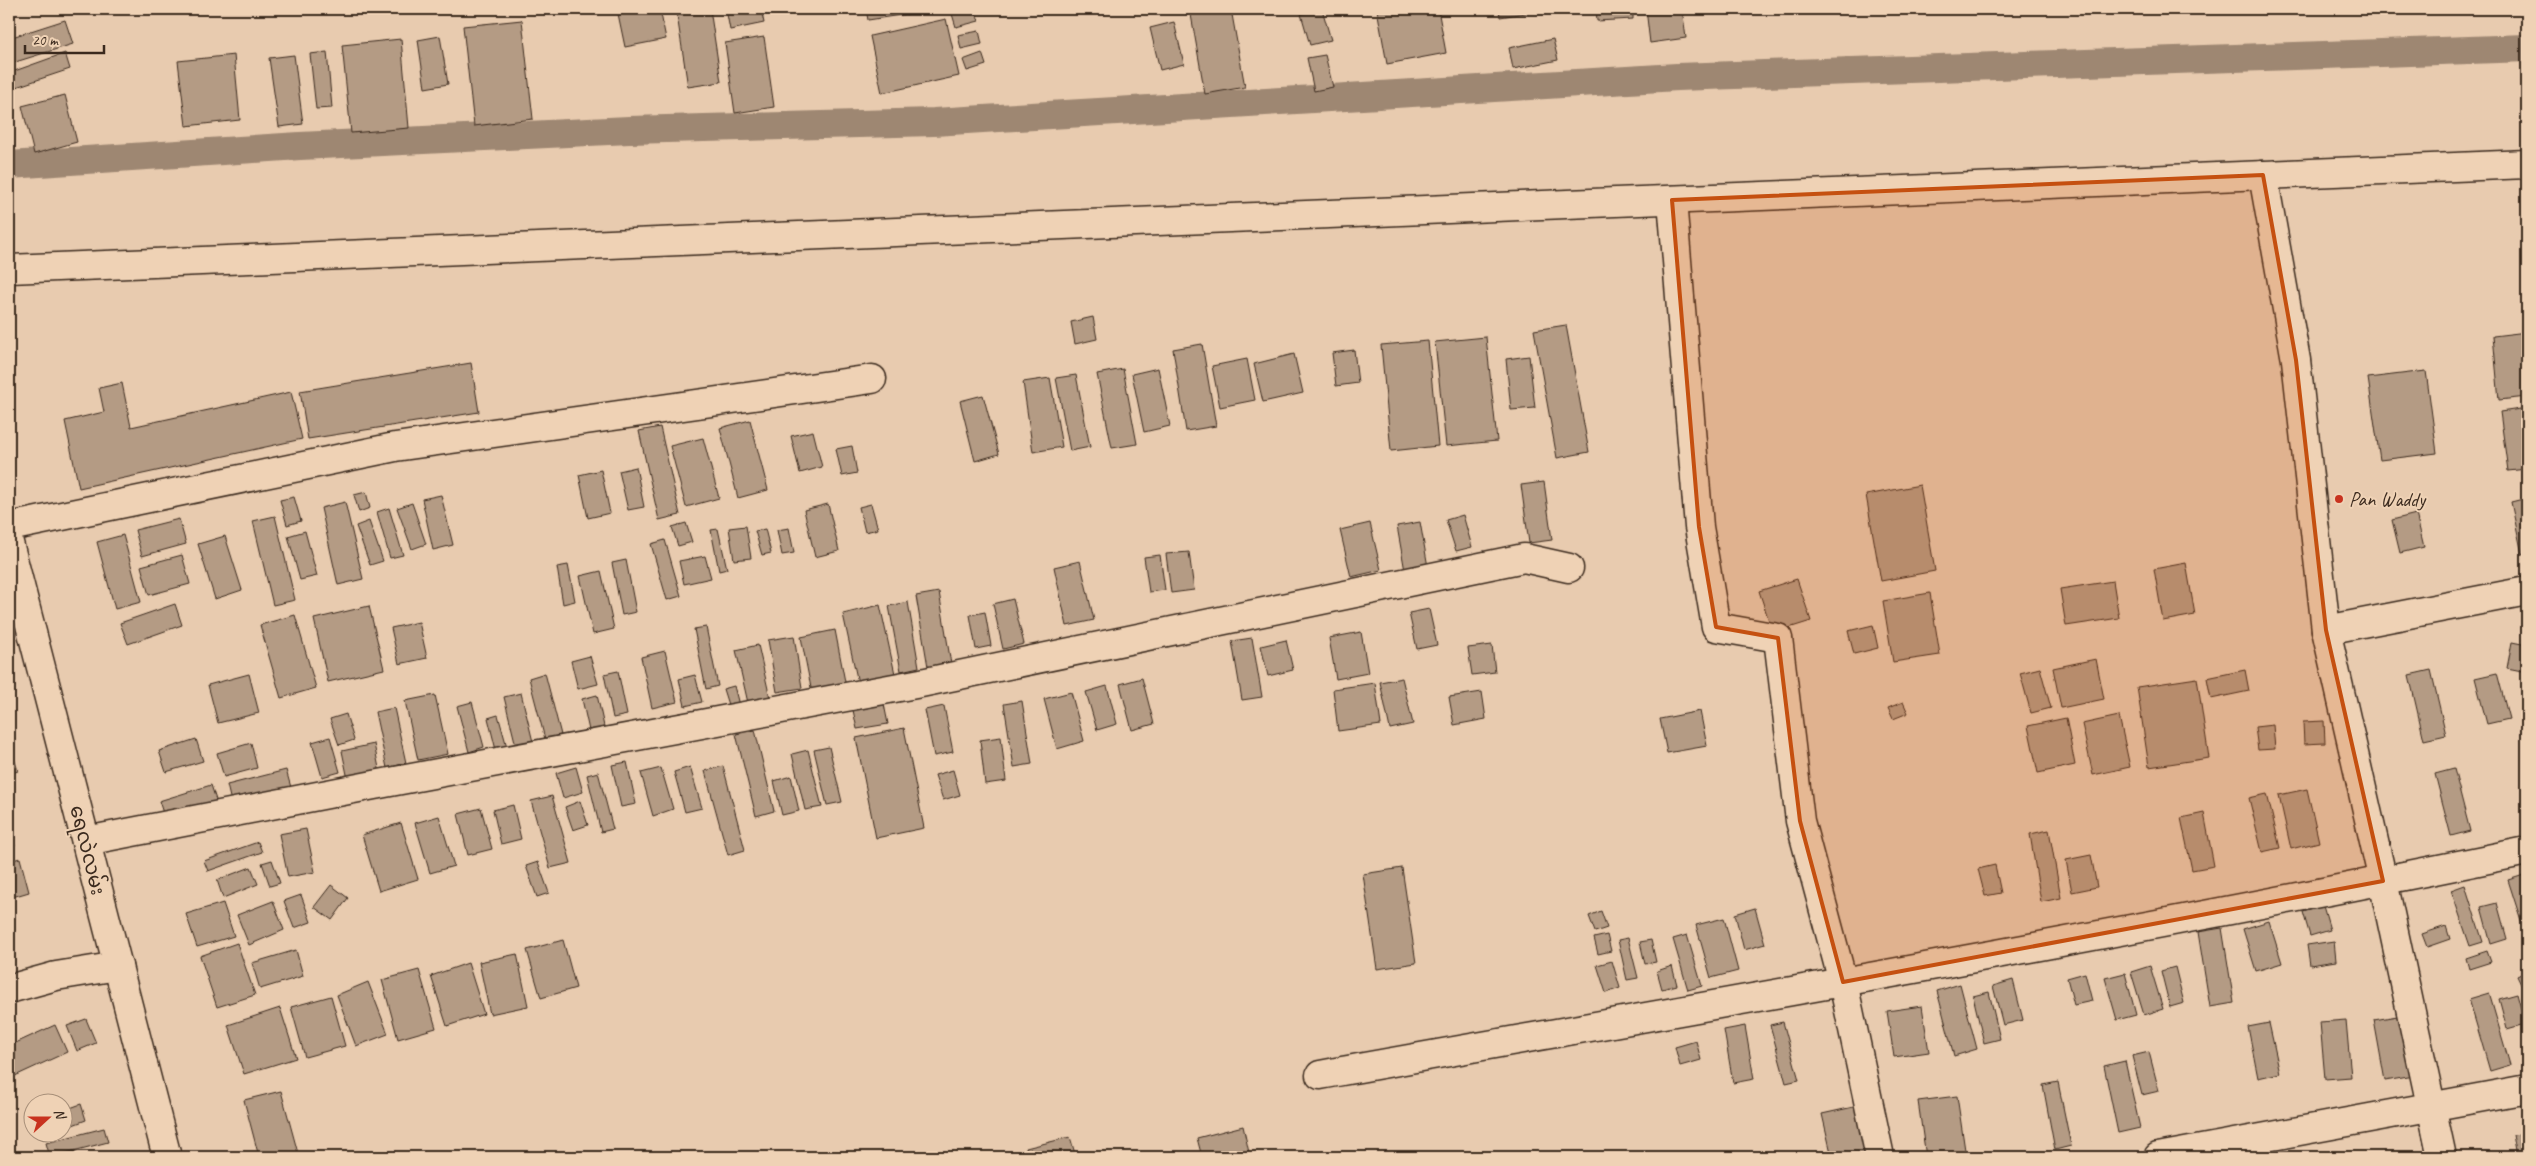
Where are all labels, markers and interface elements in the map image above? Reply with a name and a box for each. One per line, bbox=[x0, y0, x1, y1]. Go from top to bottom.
scale bar bbox=[25, 22, 104, 54]
text: 20 m bbox=[32, 31, 59, 50]
place label: Pan Waddy bbox=[2349, 487, 2427, 512]
marker: Pan Waddy bbox=[2333, 493, 2345, 505]
street label: ရေလဲလမ်း bbox=[61, 802, 113, 898]
north arrow bbox=[22, 1094, 72, 1144]
text: N bbox=[50, 1106, 70, 1123]

